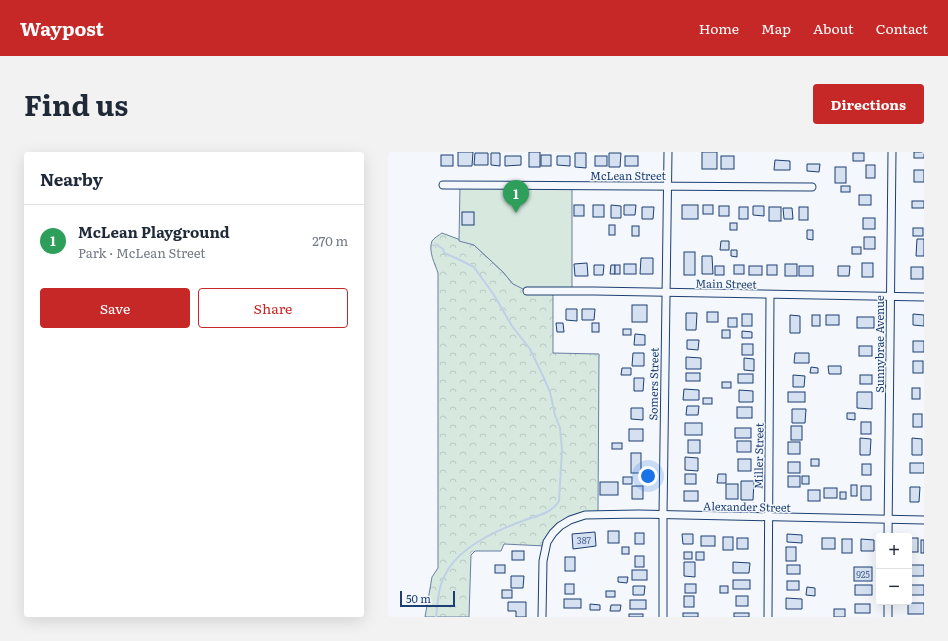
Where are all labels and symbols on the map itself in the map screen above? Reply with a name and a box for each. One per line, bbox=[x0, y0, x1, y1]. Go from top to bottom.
street label: McLean Street bbox=[590, 167, 666, 183]
pin: 1 bbox=[503, 180, 529, 213]
street label: Main Street bbox=[695, 274, 757, 292]
street label: Sunnybrae Avenue bbox=[871, 295, 887, 393]
street label: Somers Street bbox=[644, 347, 662, 421]
street label: Miller Street bbox=[749, 422, 767, 489]
your location bbox=[638, 466, 658, 486]
street label: Alexander Street bbox=[703, 497, 792, 515]
house number: 387 bbox=[577, 533, 592, 547]
house number: 925 bbox=[856, 567, 870, 581]
scale bar bbox=[400, 589, 455, 608]

